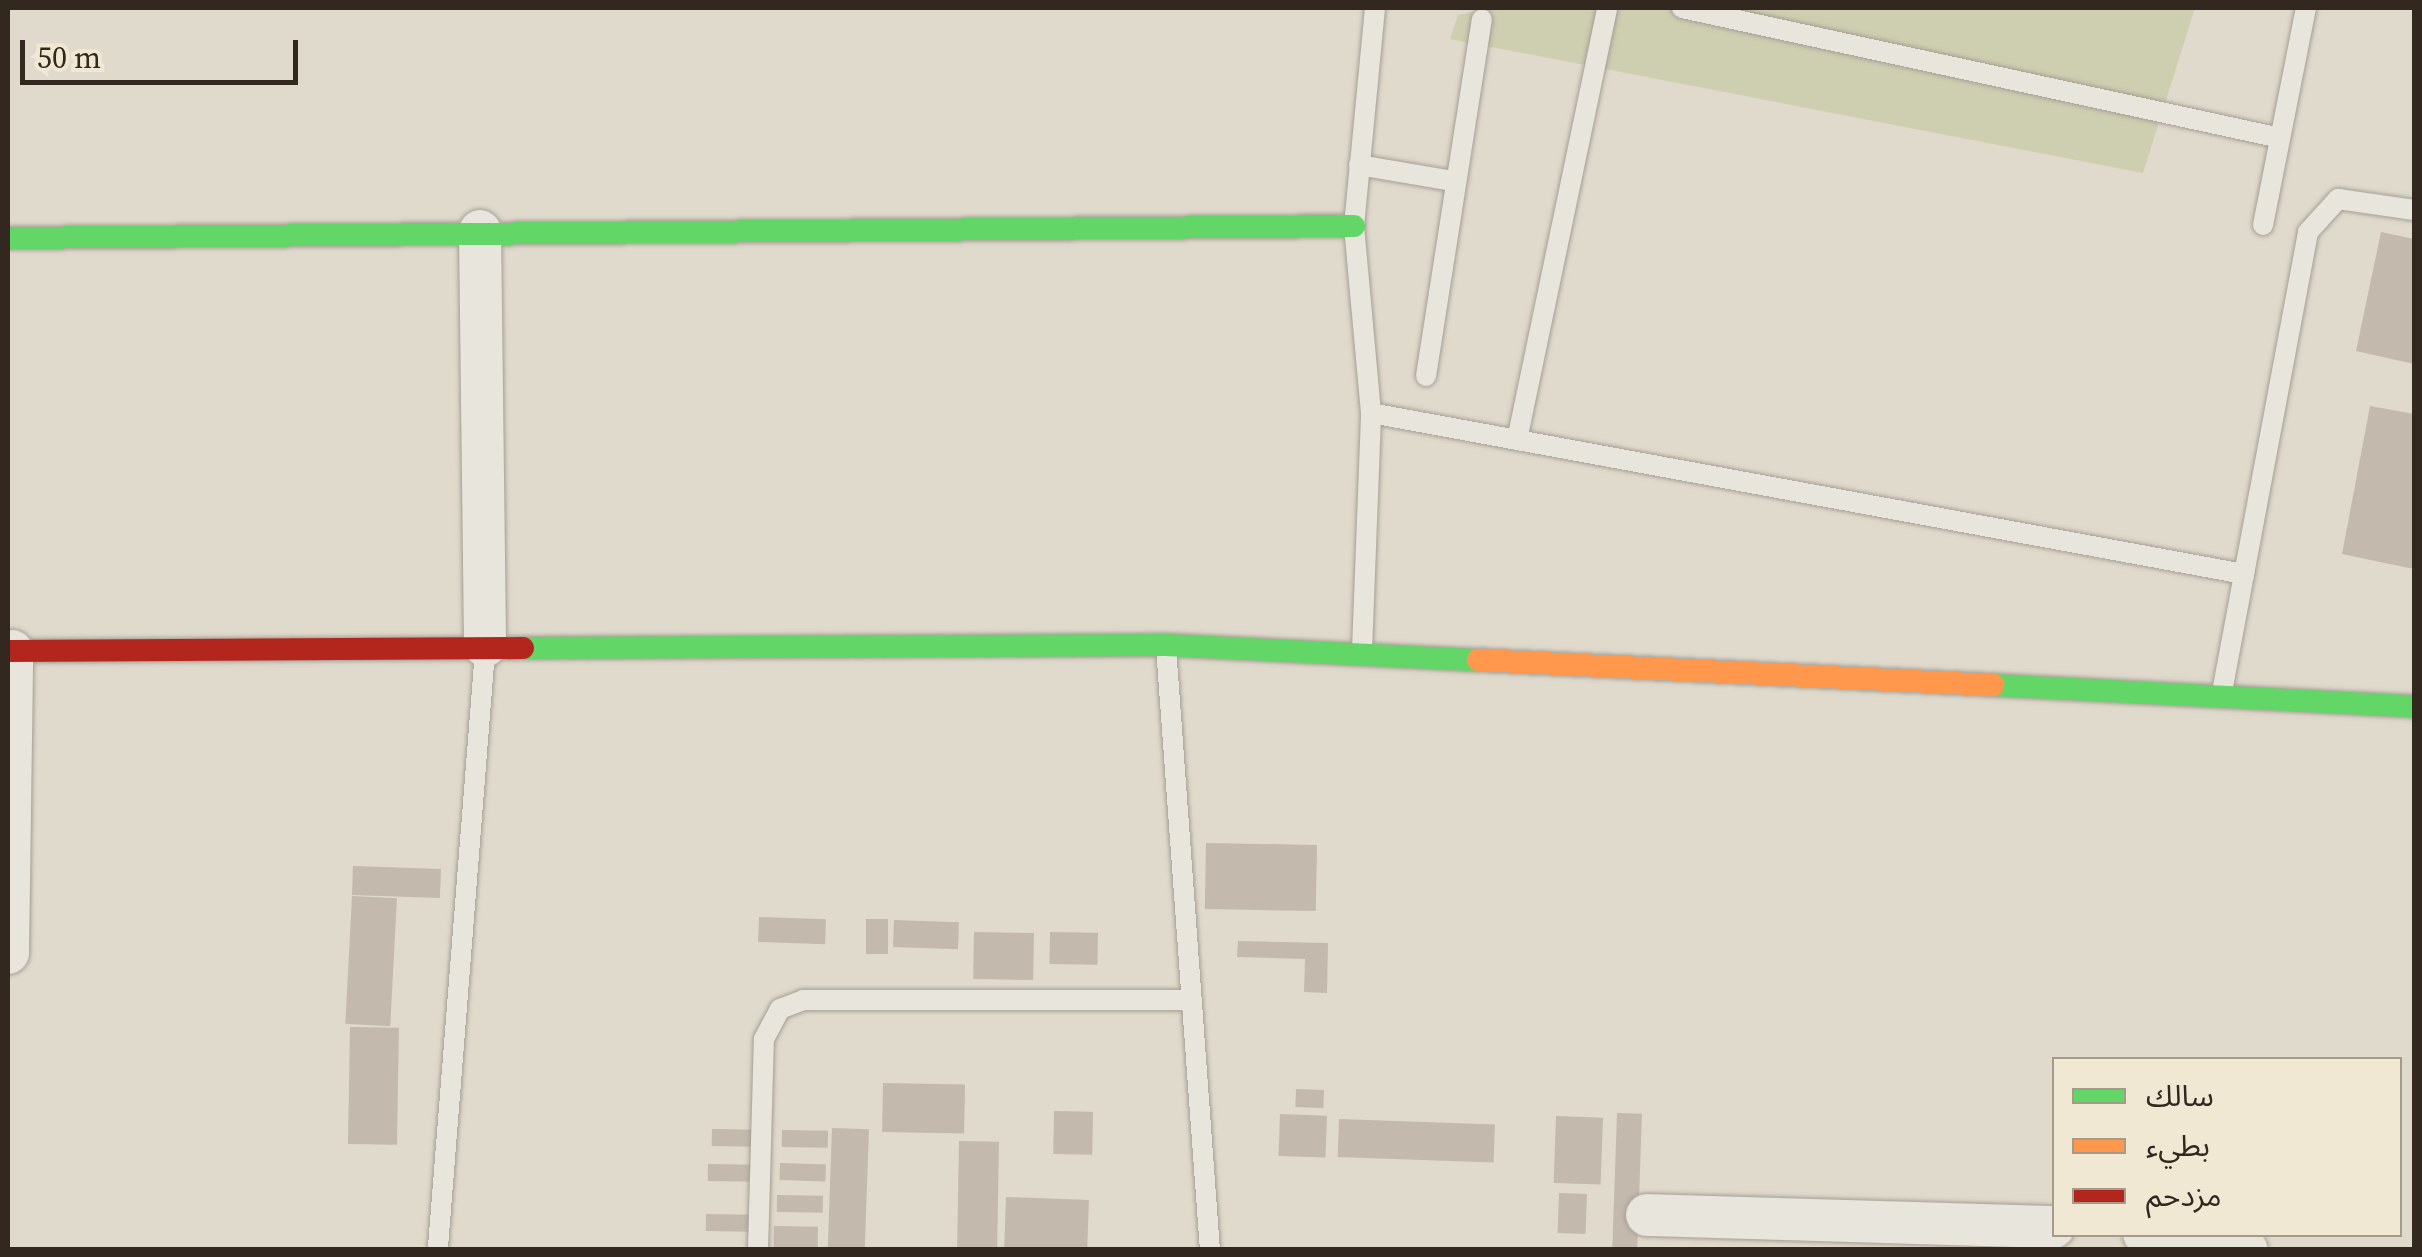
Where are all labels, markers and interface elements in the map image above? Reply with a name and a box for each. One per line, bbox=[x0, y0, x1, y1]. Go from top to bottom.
scale bar bbox=[25, 20, 302, 82]
text: 50 m bbox=[37, 37, 101, 78]
legend bbox=[2052, 1057, 2402, 1237]
text: سالك bbox=[2146, 1075, 2214, 1116]
text: بطيء bbox=[2146, 1125, 2210, 1166]
text: مزدحم bbox=[2146, 1175, 2222, 1216]

